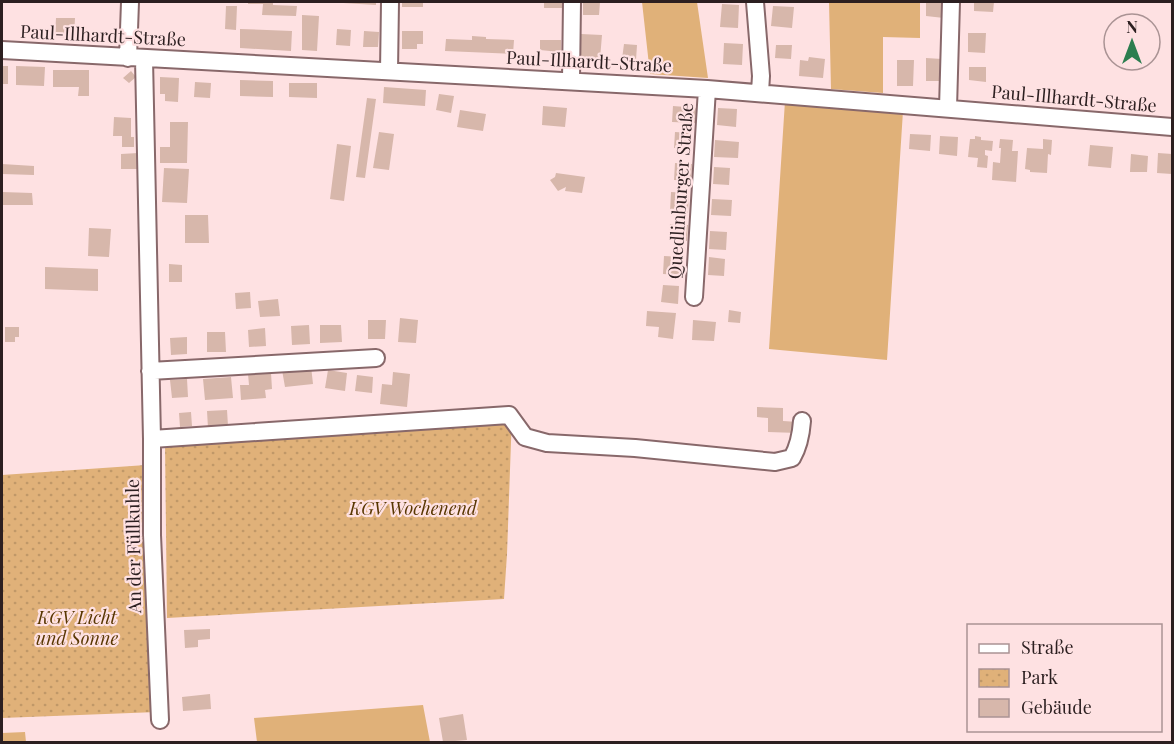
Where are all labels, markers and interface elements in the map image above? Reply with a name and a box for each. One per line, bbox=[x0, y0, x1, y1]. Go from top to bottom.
north arrow bbox=[1102, 12, 1162, 72]
text: N bbox=[1126, 16, 1138, 37]
street label: Paul-Illhardt-Straße bbox=[20, 19, 187, 51]
street label: Paul-Illhardt-Straße bbox=[506, 45, 673, 77]
street label: Paul-Illhardt-Straße bbox=[990, 79, 1158, 117]
street label: Quedlinburger Straße bbox=[662, 102, 698, 280]
street label: An der Füllkuhle bbox=[120, 479, 146, 614]
park label: KGV Wochenend bbox=[348, 496, 478, 520]
park label: KGV Licht und Sonne bbox=[36, 605, 118, 650]
legend bbox=[967, 624, 1162, 732]
text: Straße bbox=[1021, 635, 1074, 659]
text: Park bbox=[1021, 665, 1058, 689]
text: Gebäude bbox=[1021, 695, 1092, 719]

